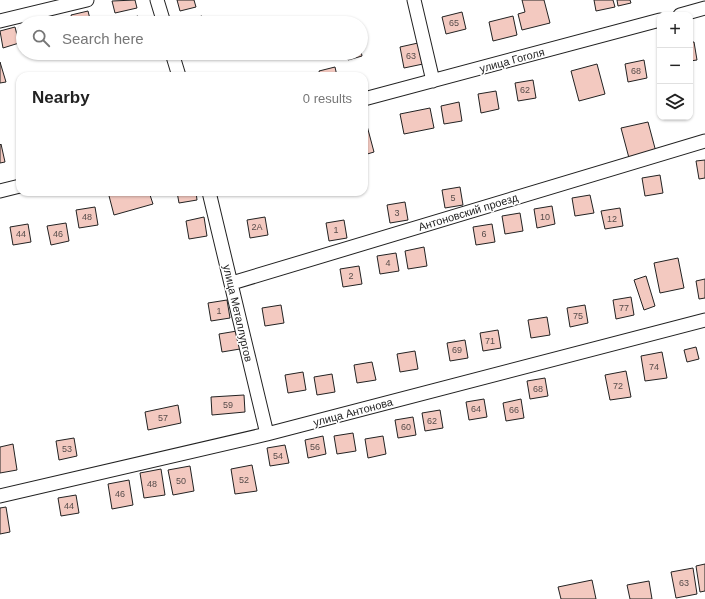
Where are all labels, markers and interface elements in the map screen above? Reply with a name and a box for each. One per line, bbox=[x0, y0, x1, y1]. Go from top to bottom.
map controls bbox=[657, 12, 693, 120]
button: + bbox=[657, 12, 693, 48]
search box bbox=[16, 16, 368, 60]
house number: 65 bbox=[449, 18, 459, 28]
icon: search bbox=[30, 27, 52, 49]
text: Search here bbox=[62, 30, 144, 47]
street label: улица Гоголя bbox=[478, 46, 546, 74]
button: − bbox=[657, 48, 693, 84]
house number: 63 bbox=[406, 51, 416, 61]
house number: 68 bbox=[631, 66, 641, 76]
button: layers bbox=[657, 84, 693, 120]
house number: 62 bbox=[520, 85, 530, 95]
text: Nearby bbox=[32, 88, 90, 107]
text: 0 results bbox=[303, 91, 352, 106]
street label: Антоновский проезд bbox=[417, 191, 520, 233]
house number: 5 bbox=[450, 193, 456, 203]
house number: 3 bbox=[394, 208, 400, 218]
house number: 48 bbox=[82, 212, 92, 222]
house number: 10 bbox=[540, 212, 550, 222]
house number: 12 bbox=[607, 214, 617, 224]
house number: 2А bbox=[251, 222, 263, 232]
house number: 1 bbox=[333, 225, 339, 235]
house number: 44 bbox=[16, 229, 26, 239]
house number: 46 bbox=[53, 229, 63, 239]
house number: 6 bbox=[481, 229, 487, 239]
house number: 4 bbox=[385, 258, 391, 268]
street label: улица Металлургов bbox=[221, 263, 255, 363]
house number: 2 bbox=[348, 271, 354, 281]
house number: 77 bbox=[619, 303, 629, 313]
house number: 1 bbox=[216, 306, 222, 316]
house number: 75 bbox=[573, 311, 583, 321]
house number: 71 bbox=[485, 336, 495, 346]
house number: 69 bbox=[452, 345, 462, 355]
house number: 74 bbox=[649, 362, 659, 372]
house number: 72 bbox=[613, 381, 623, 391]
house number: 68 bbox=[533, 384, 543, 394]
street label: улица Антонова bbox=[312, 395, 395, 428]
house number: 59 bbox=[223, 400, 233, 410]
house number: 64 bbox=[471, 404, 481, 414]
house number: 66 bbox=[509, 405, 519, 415]
house number: 57 bbox=[158, 413, 168, 423]
house number: 62 bbox=[427, 416, 437, 426]
house number: 60 bbox=[401, 422, 411, 432]
house number: 56 bbox=[310, 442, 320, 452]
house number: 53 bbox=[62, 444, 72, 454]
house number: 54 bbox=[273, 451, 283, 461]
house number: 52 bbox=[239, 475, 249, 485]
house number: 50 bbox=[176, 476, 186, 486]
house number: 48 bbox=[147, 479, 157, 489]
house number: 46 bbox=[115, 489, 125, 499]
house number: 44 bbox=[64, 501, 74, 511]
house number: 63 bbox=[679, 578, 689, 588]

